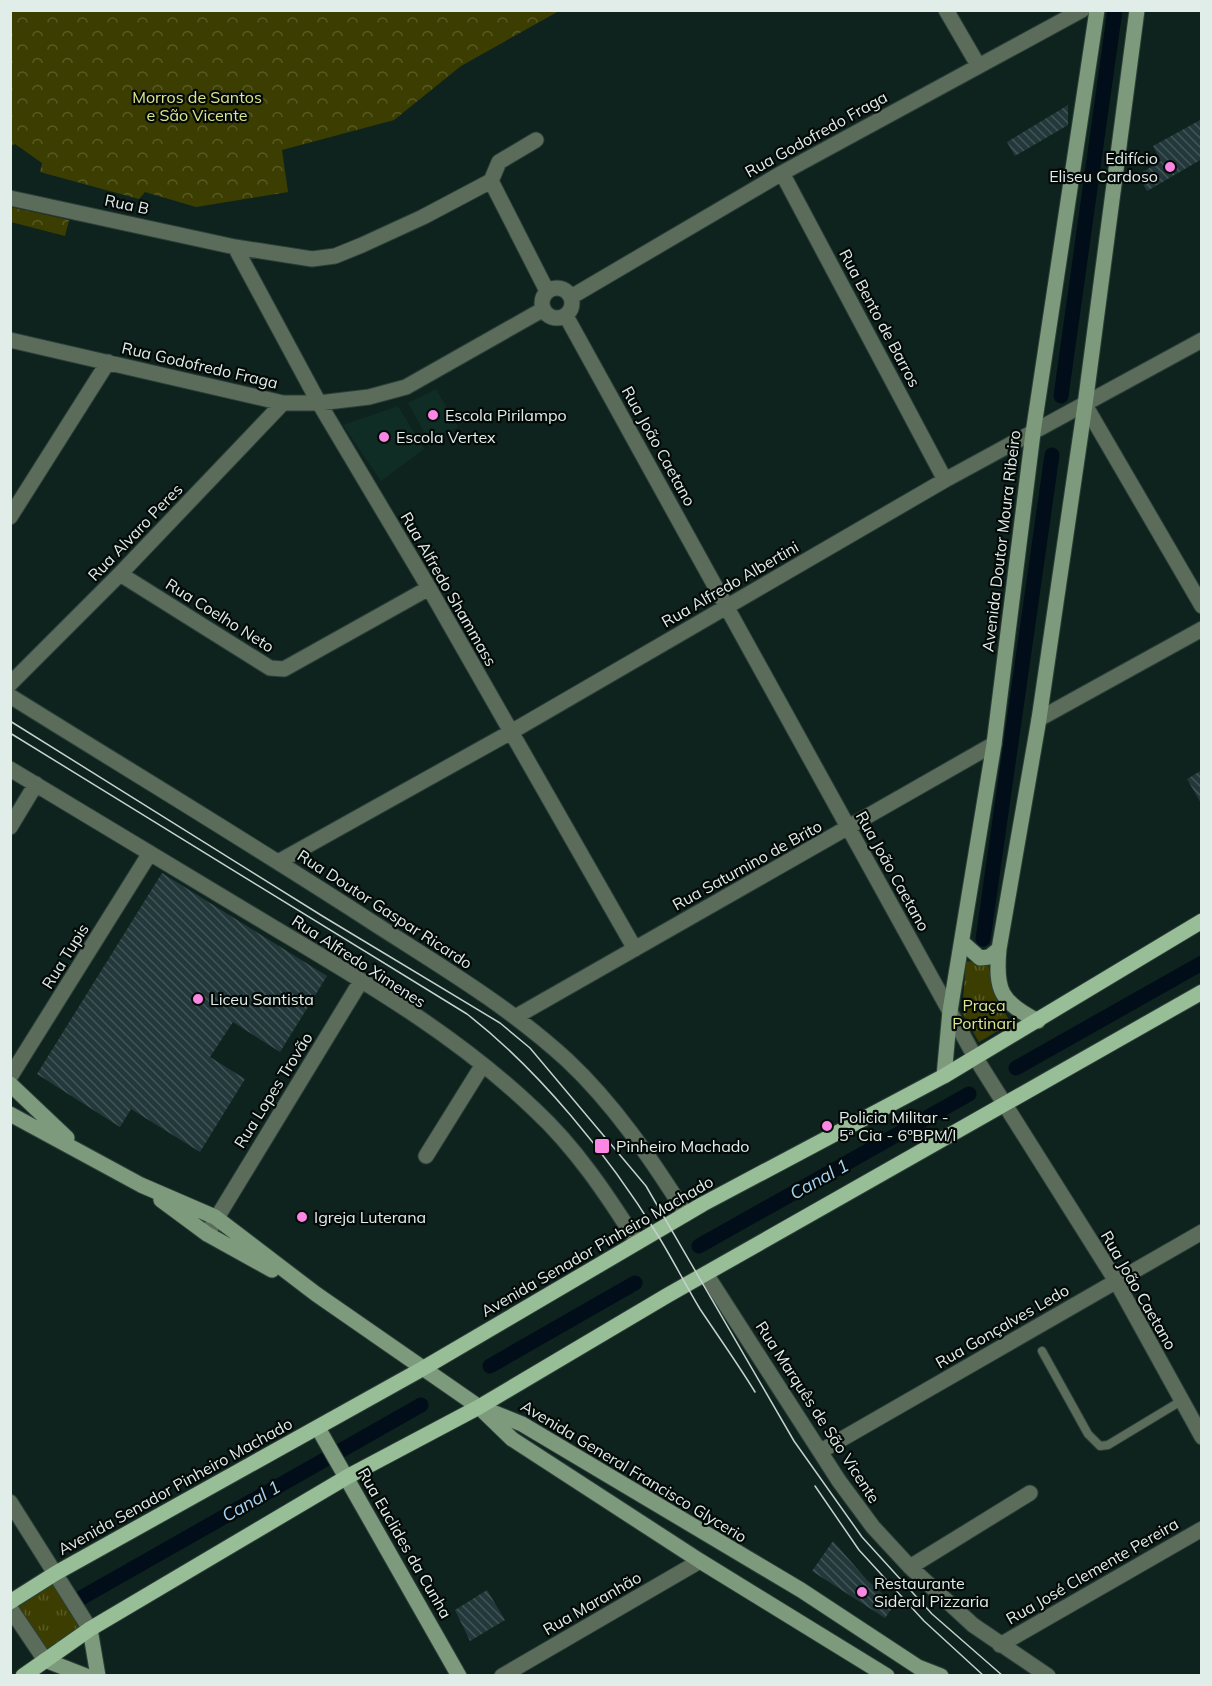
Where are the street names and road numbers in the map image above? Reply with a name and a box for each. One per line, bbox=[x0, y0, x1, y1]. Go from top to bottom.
street label: Rua Godofredo Fraga bbox=[741, 87, 891, 181]
street label: Rua B bbox=[103, 190, 151, 218]
street label: Rua Bento de Barros bbox=[835, 246, 925, 390]
street label: Rua Godofredo Fraga bbox=[120, 337, 280, 393]
street label: Rua João Caetano bbox=[618, 383, 700, 509]
street label: Avenida Doutor Moura Ribeiro bbox=[977, 429, 1025, 653]
street label: Rua Alvaro Peres bbox=[83, 479, 187, 585]
street label: Rua Alfredo Shammass bbox=[397, 508, 501, 670]
street label: Rua Alfredo Albertini bbox=[658, 537, 802, 631]
street label: Rua Coelho Neto bbox=[162, 574, 278, 656]
street label: Rua João Caetano bbox=[852, 808, 934, 934]
street label: Rua Saturnino de Brito bbox=[669, 816, 825, 914]
street label: Rua Doutor Gaspar Ricardo bbox=[294, 845, 476, 973]
street label: Rua Alfredo Ximenes bbox=[288, 910, 430, 1012]
street label: Rua Tupis bbox=[37, 920, 93, 992]
street label: Rua Lopes Trovão bbox=[229, 1028, 317, 1152]
street label: Avenida Senador Pinheiro Machado bbox=[477, 1171, 717, 1321]
street label: Rua João Caetano bbox=[1097, 1227, 1181, 1353]
street label: Rua Gonçalves Ledo bbox=[932, 1280, 1072, 1372]
street label: Rua Marquês de São Vicente bbox=[752, 1317, 884, 1507]
street label: Avenida General Francisco Glycerio bbox=[517, 1395, 751, 1547]
street label: Avenida Senador Pinheiro Machado bbox=[54, 1413, 296, 1559]
street label: Rua Euclides da Cunha bbox=[354, 1464, 456, 1622]
street label: Rua José Clemente Pereira bbox=[1002, 1513, 1182, 1629]
street label: Rua Maranhão bbox=[539, 1567, 645, 1639]

